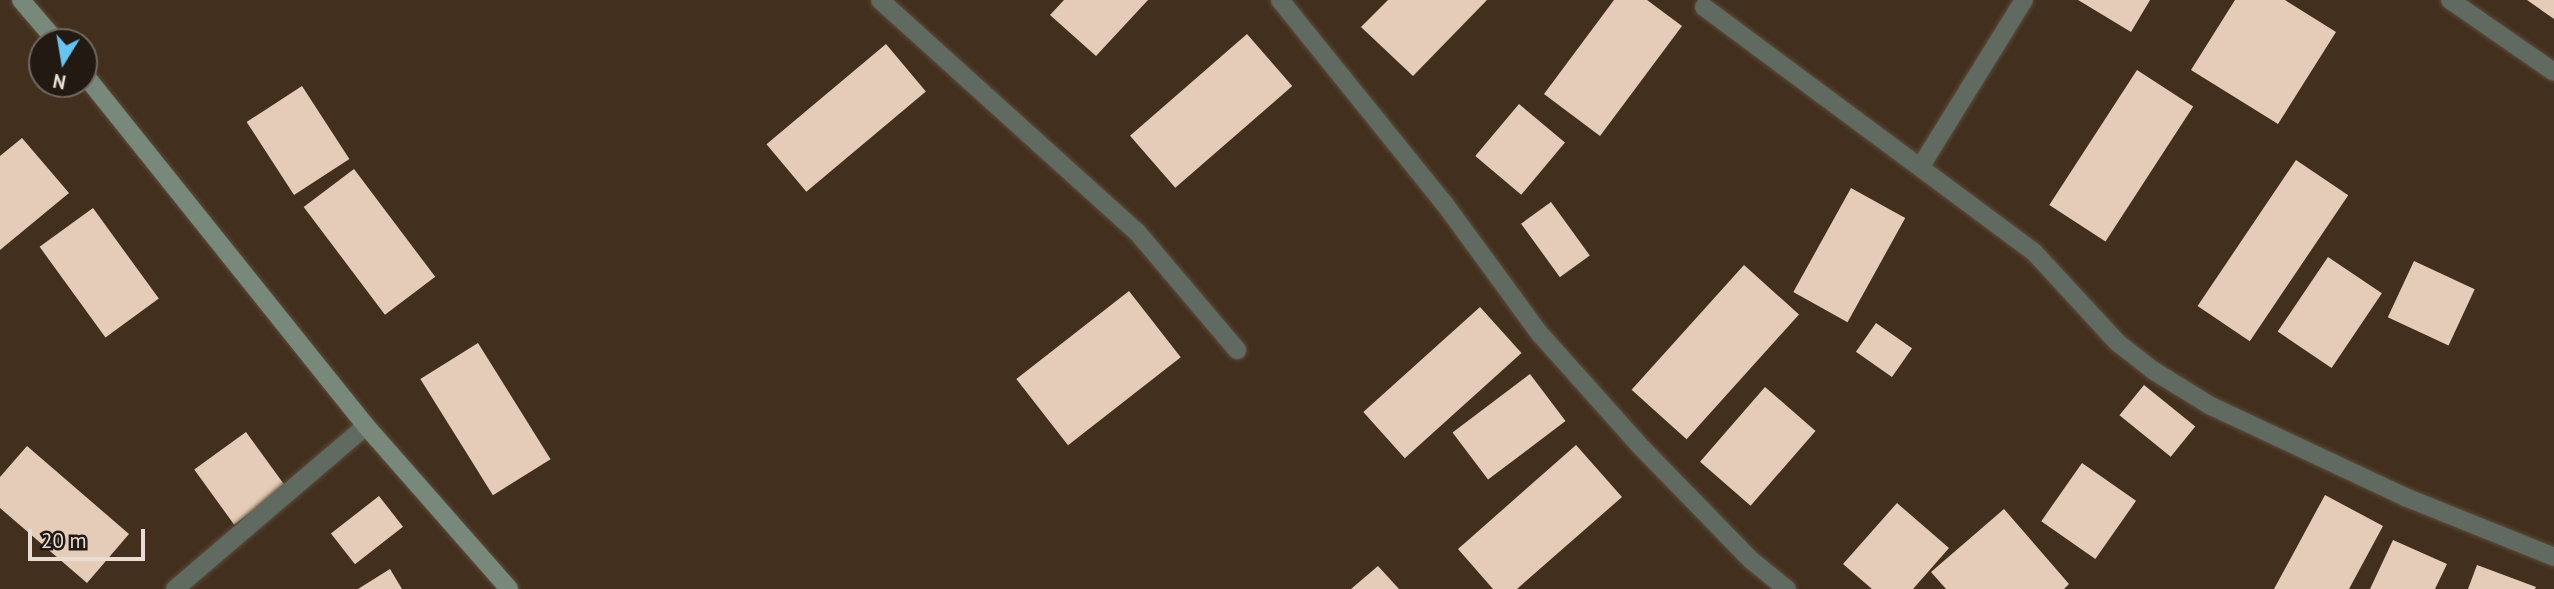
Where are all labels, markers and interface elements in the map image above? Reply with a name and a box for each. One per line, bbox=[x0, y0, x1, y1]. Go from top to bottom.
north arrow bbox=[28, 28, 98, 98]
text: N bbox=[51, 69, 68, 95]
scale bar bbox=[32, 516, 149, 560]
text: 20 m bbox=[41, 527, 87, 554]

